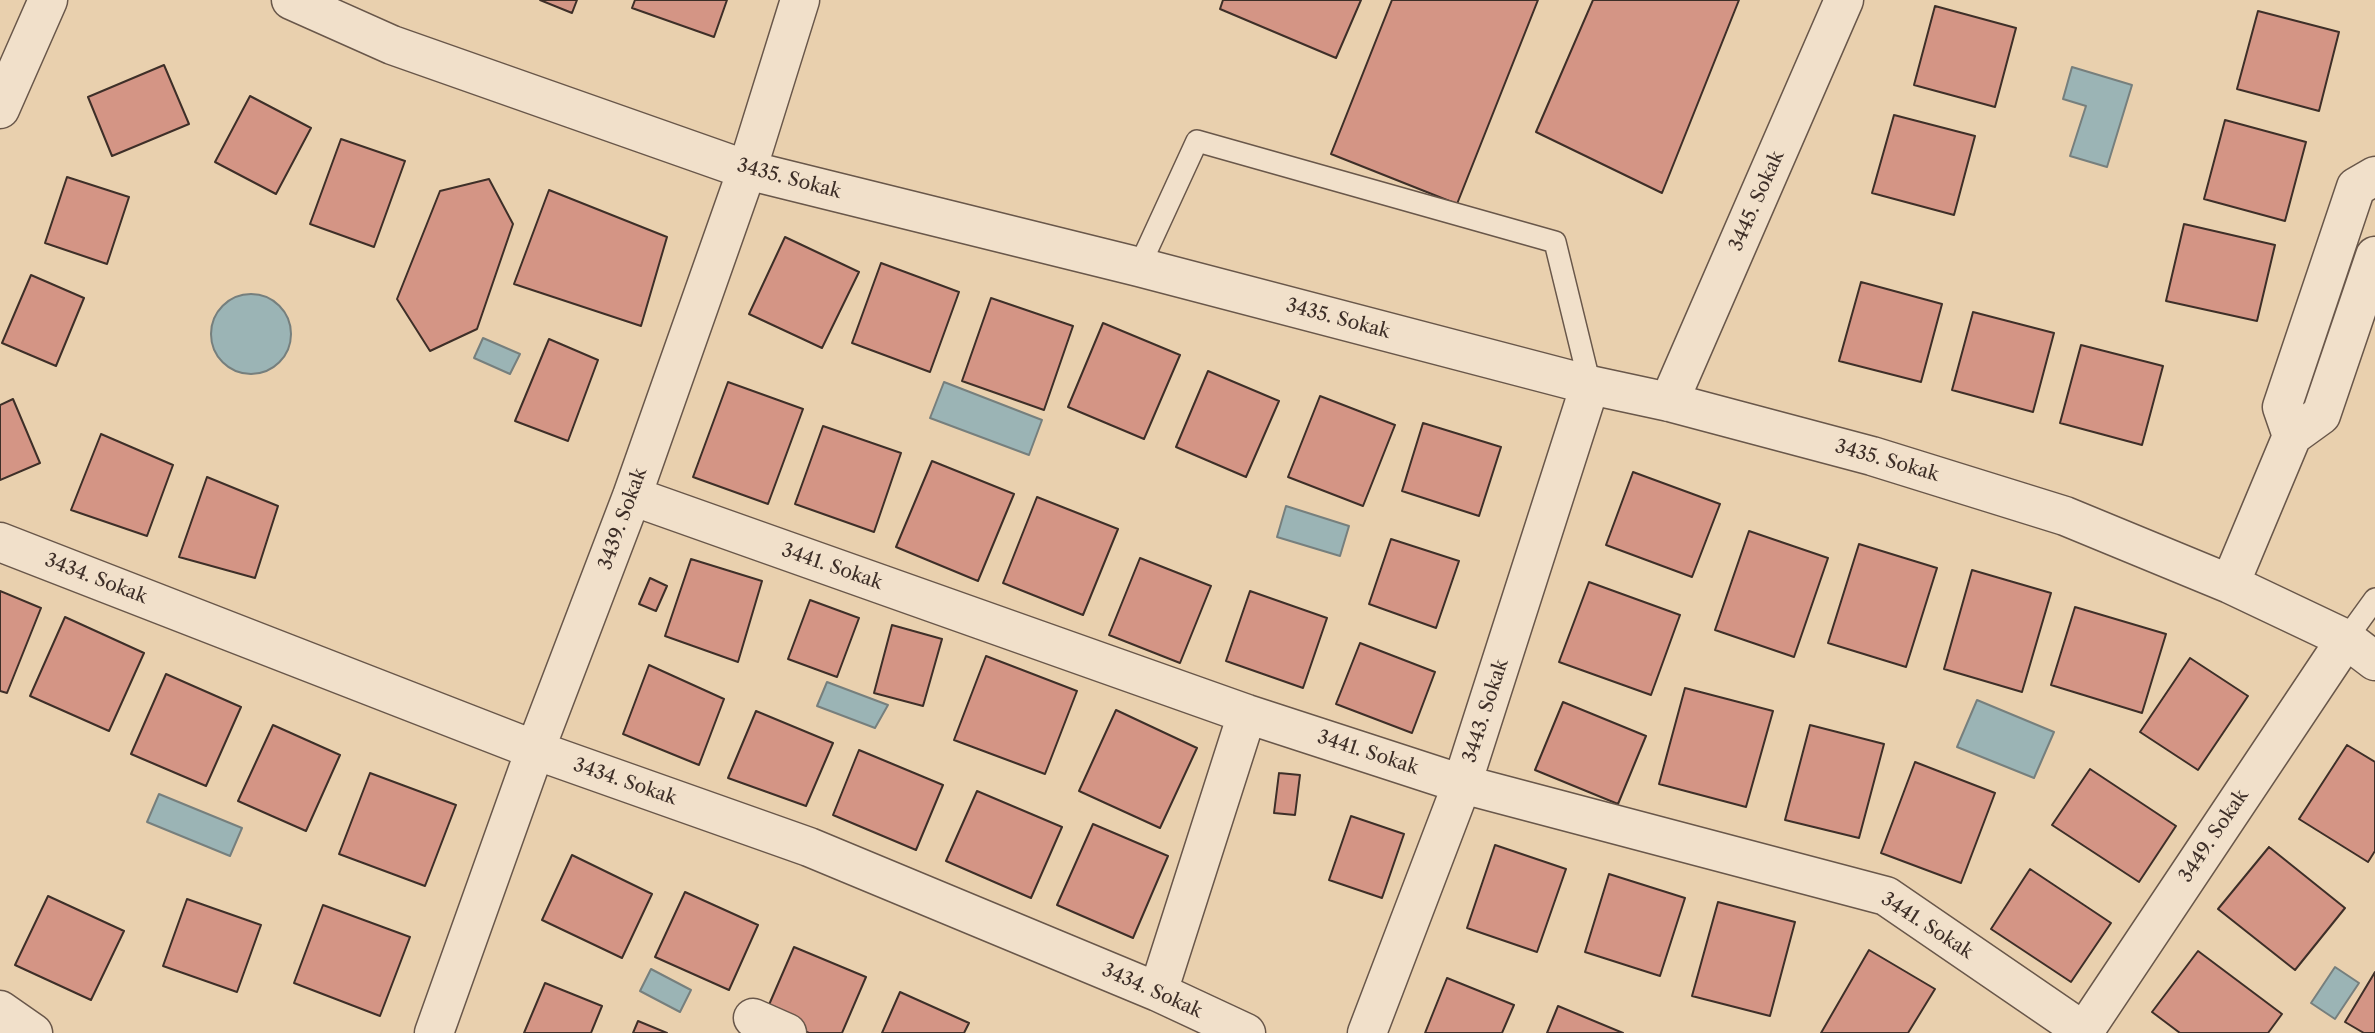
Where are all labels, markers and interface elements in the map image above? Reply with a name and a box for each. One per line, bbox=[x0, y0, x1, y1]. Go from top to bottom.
street label: 3445. Sokak bbox=[1725, 147, 1789, 255]
street label: 3435. Sokak bbox=[734, 154, 844, 204]
street label: 3435. Sokak bbox=[1283, 294, 1393, 344]
street label: 3435. Sokak bbox=[1832, 435, 1942, 487]
street label: 3439. Sokak bbox=[594, 465, 652, 573]
street label: 3441. Sokak bbox=[779, 539, 885, 595]
street label: 3434. Sokak bbox=[42, 549, 150, 609]
street label: 3443. Sokak bbox=[1459, 656, 1513, 766]
street label: 3441. Sokak bbox=[1315, 726, 1421, 780]
street label: 3434. Sokak bbox=[570, 754, 680, 810]
street label: 3449. Sokak bbox=[2175, 785, 2253, 887]
street label: 3441. Sokak bbox=[1877, 888, 1977, 964]
street label: 3434. Sokak bbox=[1098, 959, 1206, 1023]

